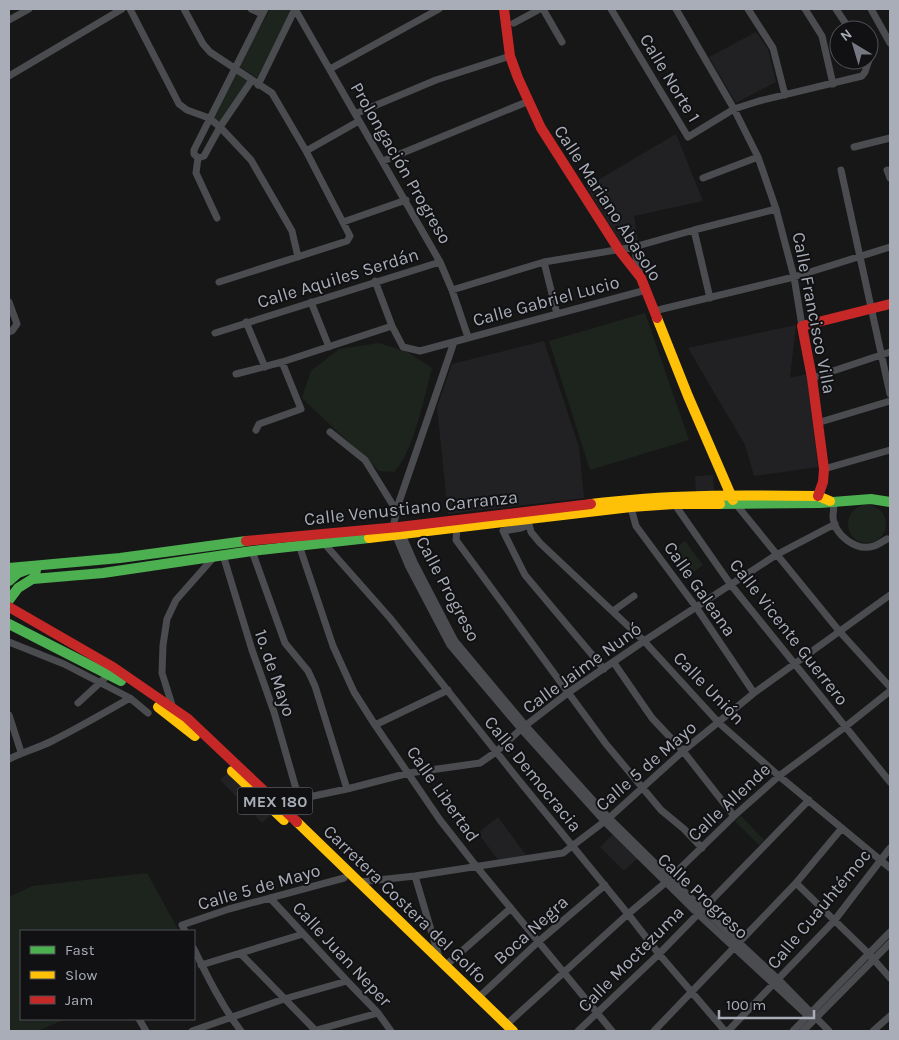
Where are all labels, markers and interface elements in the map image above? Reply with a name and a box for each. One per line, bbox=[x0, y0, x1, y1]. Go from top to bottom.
north arrow bbox=[829, 20, 879, 70]
text: N bbox=[837, 25, 855, 45]
street label: Calle Norte 1 bbox=[635, 30, 705, 126]
street label: Prolongación Progreso bbox=[346, 78, 456, 248]
street label: Calle Mariano Abasolo bbox=[549, 121, 667, 285]
street label: Calle Francisco Villa bbox=[788, 230, 840, 396]
street label: Calle Aquiles Serdán bbox=[255, 243, 421, 313]
street label: Calle Gabriel Lucio bbox=[470, 271, 622, 331]
street label: Calle Venustiano Carranza bbox=[303, 486, 519, 530]
street label: Calle Progreso bbox=[411, 533, 485, 645]
street label: Calle Galeana bbox=[659, 537, 741, 641]
street label: Calle Vicente Guerrero bbox=[725, 554, 853, 710]
street label: Calle Jaime Nunó bbox=[518, 618, 646, 718]
street label: 1o. de Mayo bbox=[250, 626, 300, 720]
street label: Calle Unión bbox=[669, 647, 749, 729]
street label: Calle Democracia bbox=[480, 712, 586, 836]
street label: Calle 5 de Mayo bbox=[591, 716, 701, 816]
street label: Calle Libertad bbox=[402, 742, 484, 846]
street label: Calle Allende bbox=[683, 758, 775, 846]
road number: MEX 180 bbox=[238, 788, 312, 814]
street label: Carretera Costera del Golfo bbox=[319, 820, 491, 988]
street label: Calle Cuauhtémoc bbox=[762, 844, 876, 974]
street label: Calle Progreso bbox=[653, 848, 753, 944]
street label: Calle 5 de Mayo bbox=[195, 859, 323, 915]
street label: Boca Negra bbox=[489, 891, 573, 969]
street label: Calle Juan Neper bbox=[288, 897, 397, 1011]
street label: Calle Moctezuma bbox=[573, 901, 689, 1017]
legend bbox=[20, 930, 195, 1020]
text: Fast bbox=[65, 941, 95, 959]
text: Slow bbox=[65, 966, 97, 984]
scale bar bbox=[719, 988, 814, 1020]
text: Jam bbox=[65, 991, 93, 1009]
text: 100 m bbox=[726, 996, 766, 1014]

